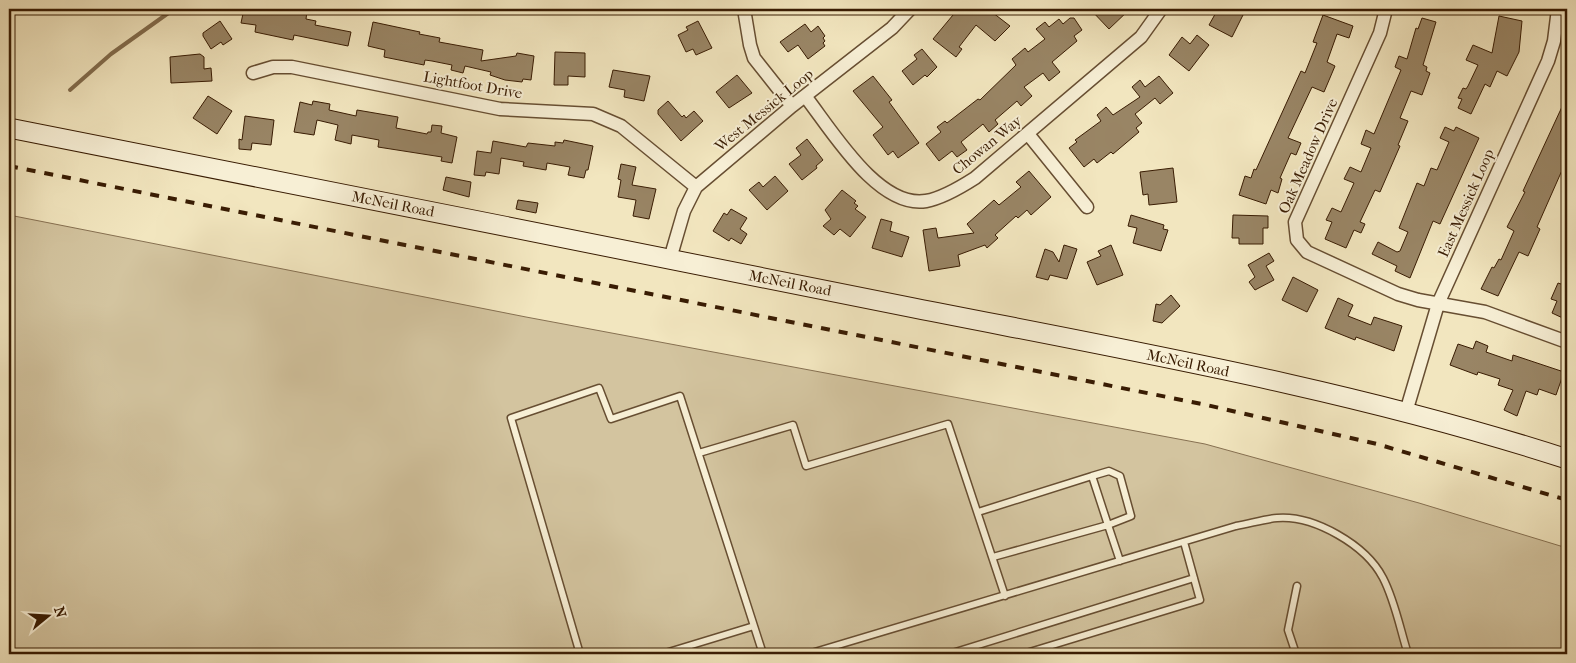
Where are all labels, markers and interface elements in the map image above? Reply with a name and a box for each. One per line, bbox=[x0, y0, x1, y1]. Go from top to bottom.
street label: West Messick Loop bbox=[710, 65, 817, 156]
street label: Lightfoot Drive bbox=[422, 67, 524, 103]
street label: Oak Meadow Drive bbox=[1275, 95, 1342, 216]
street label: Chowan Way bbox=[949, 111, 1026, 178]
street label: East Messick Loop bbox=[1434, 146, 1498, 260]
street label: McNeil Road bbox=[350, 187, 437, 221]
street label: McNeil Road bbox=[747, 266, 834, 300]
street label: McNeil Road bbox=[1145, 345, 1232, 381]
north arrow bbox=[22, 590, 72, 640]
text: N bbox=[50, 604, 70, 620]

